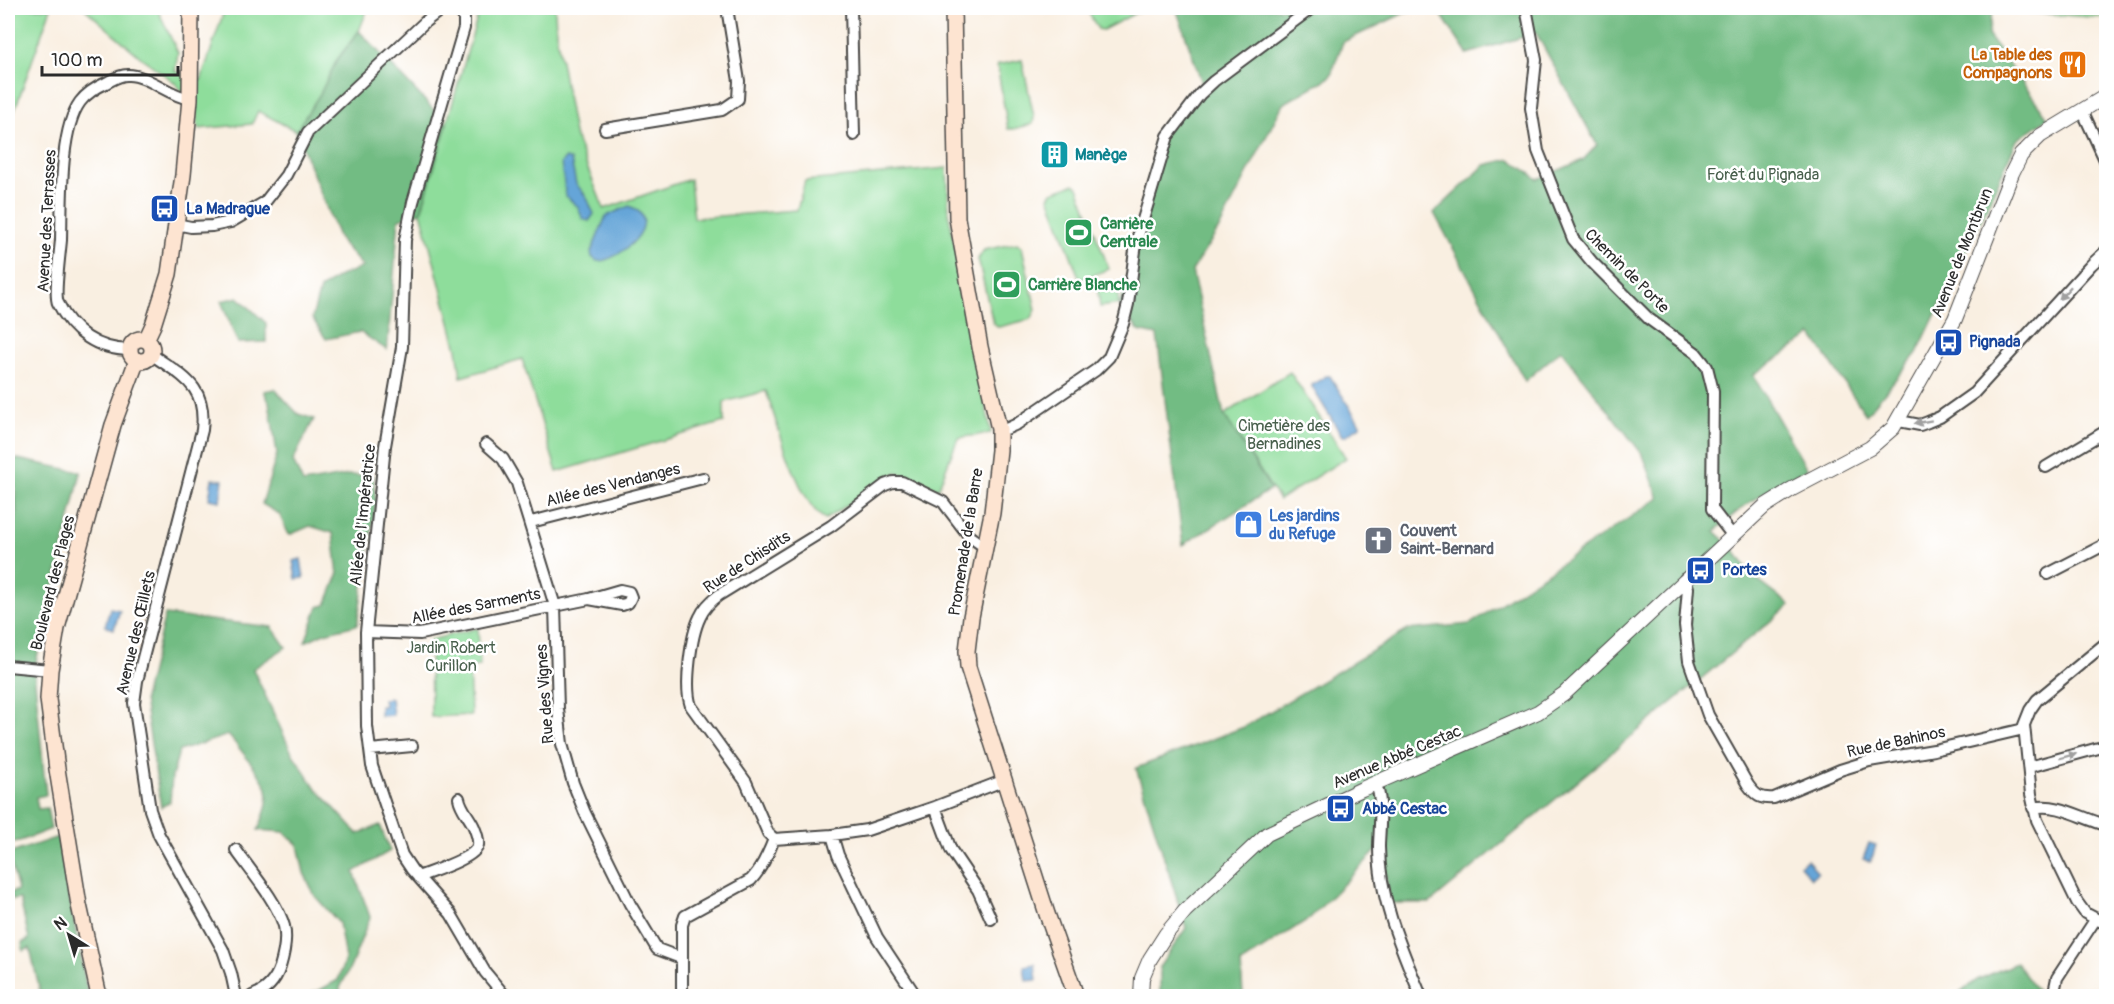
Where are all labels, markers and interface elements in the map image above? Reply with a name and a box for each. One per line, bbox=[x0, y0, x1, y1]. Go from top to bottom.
scale bar bbox=[42, 39, 178, 77]
place label: La Table des Compagnons bbox=[1963, 45, 2053, 83]
restaurant icon: La Table des Compagnons bbox=[2057, 48, 2089, 80]
text: 100 m bbox=[51, 49, 103, 72]
building icon: Manège bbox=[1038, 139, 1070, 171]
place label: Manège bbox=[1075, 145, 1128, 165]
street label: Avenue des Terrasses bbox=[33, 149, 61, 293]
park label: Forêt du Pignada bbox=[1707, 165, 1819, 185]
street label: Avenue de Montbrun bbox=[1927, 185, 1997, 321]
bus stop icon: La Madrague bbox=[149, 193, 181, 225]
place label: La Madrague bbox=[186, 199, 271, 219]
place label: Carrière Centrale bbox=[1100, 214, 1159, 252]
sports icon: Carrière Centrale bbox=[1063, 217, 1095, 249]
street label: Chemin de Porte bbox=[1581, 225, 1674, 318]
sports icon: Carrière Blanche bbox=[991, 269, 1023, 301]
place label: Carrière Blanche bbox=[1028, 275, 1138, 295]
one-way arrow bbox=[2059, 285, 2072, 300]
bus stop icon: Pignada bbox=[1932, 326, 1964, 358]
place label: Pignada bbox=[1969, 332, 2021, 352]
park label: Cimetière des Bernadines bbox=[1238, 416, 1330, 454]
one-way arrow bbox=[1913, 418, 1932, 427]
street label: Allée de l'Impératrice bbox=[346, 443, 380, 587]
street label: Allée des Vendanges bbox=[544, 459, 682, 511]
street label: Promenade de la Barre bbox=[944, 467, 988, 617]
place label: Les jardins du Refuge bbox=[1269, 506, 1340, 544]
shop icon: Les jardins du Refuge bbox=[1232, 509, 1264, 541]
street label: Boulevard des Plages bbox=[27, 513, 79, 653]
place label: Couvent Saint-Bernard bbox=[1400, 521, 1494, 559]
church icon: Couvent Saint-Bernard bbox=[1363, 524, 1395, 556]
street label: Rue de Chisdits bbox=[700, 526, 794, 598]
bus stop icon: Portes bbox=[1685, 554, 1717, 586]
place label: Portes bbox=[1722, 560, 1767, 580]
street label: Avenue des Œillets bbox=[112, 569, 160, 697]
street label: Allée des Sarments bbox=[410, 584, 542, 628]
park label: Jardin Robert Curillon bbox=[406, 638, 496, 676]
street label: Rue des Vignes bbox=[532, 644, 558, 744]
street label: Avenue Abbé Cestac bbox=[1330, 721, 1464, 793]
street label: Rue de Bahinos bbox=[1845, 722, 1947, 762]
one-way arrow bbox=[2058, 751, 2077, 761]
bus stop icon: Abbé Cestac bbox=[1325, 793, 1357, 825]
place label: Abbé Cestac bbox=[1362, 799, 1447, 819]
north arrow bbox=[39, 905, 99, 965]
text: N bbox=[50, 912, 71, 935]

